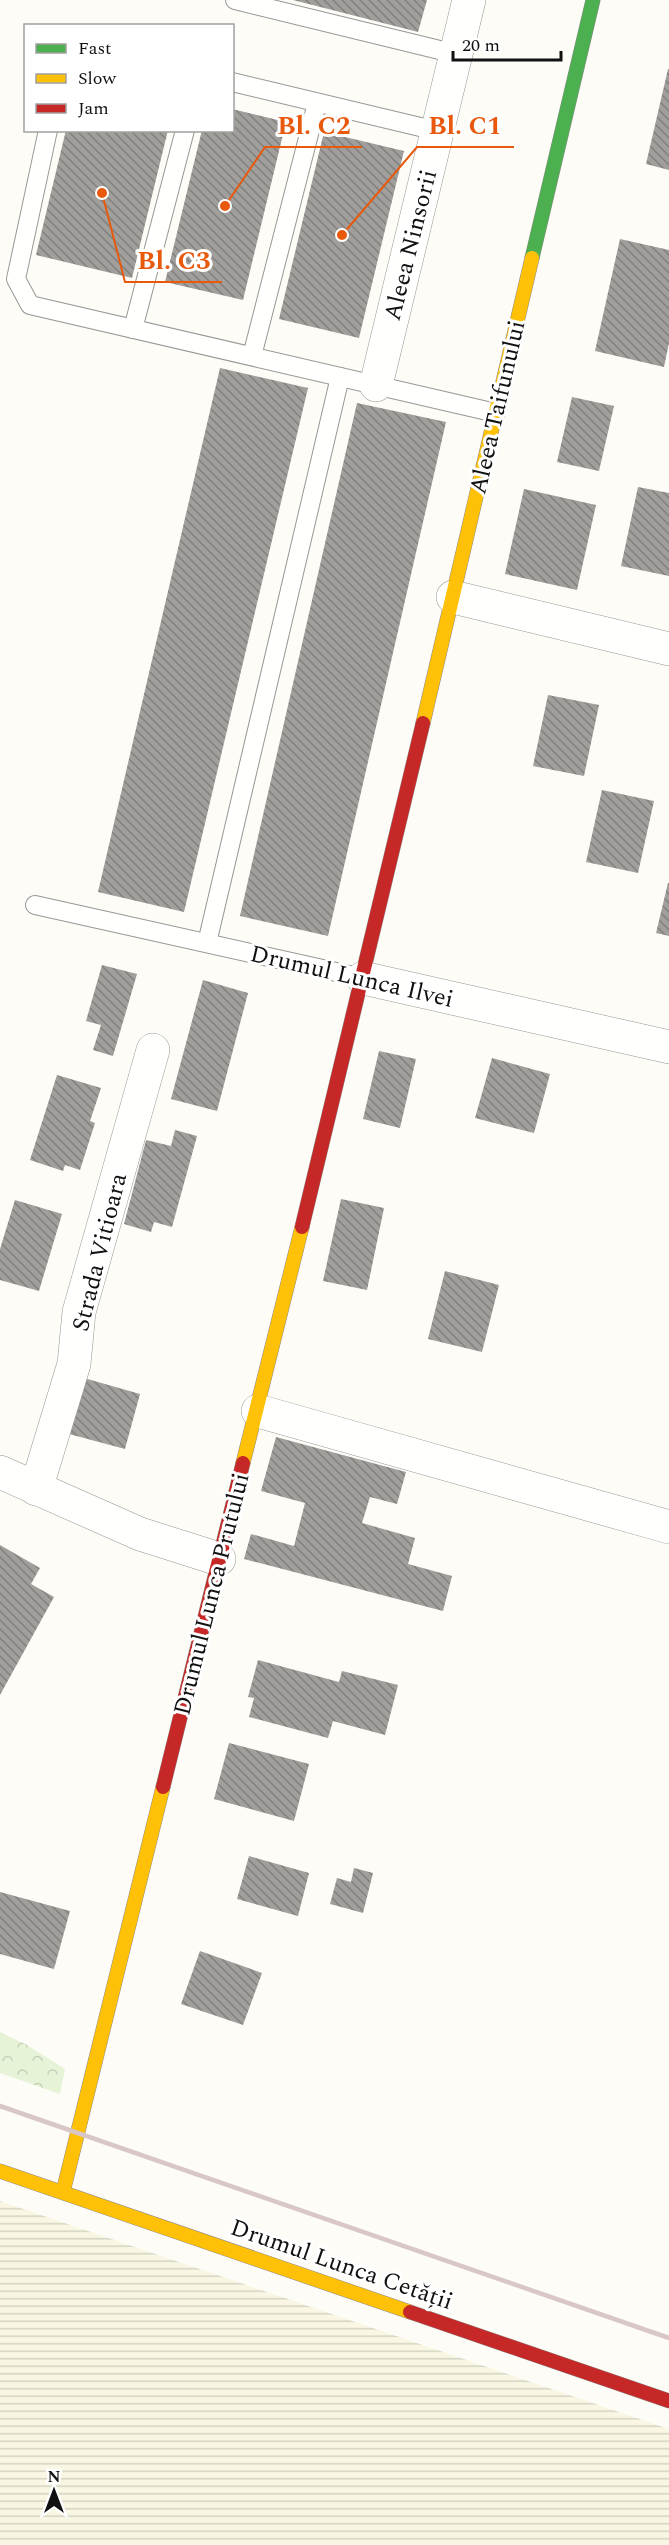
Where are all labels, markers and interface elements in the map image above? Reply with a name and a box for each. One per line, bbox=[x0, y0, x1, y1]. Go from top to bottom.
legend bbox=[24, 24, 234, 132]
scale bar bbox=[453, 24, 561, 62]
text: 20 m bbox=[462, 32, 500, 59]
text: Fast bbox=[78, 35, 111, 62]
text: Slow bbox=[78, 65, 117, 92]
text: Jam bbox=[78, 95, 109, 122]
callout: Bl. C2 bbox=[265, 103, 362, 147]
callout: Bl. C1 bbox=[417, 103, 514, 147]
text: Bl. C2 bbox=[277, 106, 351, 146]
text: Bl. C1 bbox=[428, 106, 502, 146]
street label: Aleea Ninsorii bbox=[375, 166, 447, 325]
callout: Bl. C3 bbox=[125, 238, 222, 282]
text: Bl. C3 bbox=[137, 241, 211, 281]
street label: Aleea Taifunului bbox=[460, 317, 535, 498]
street label: Drumul Lunca Ilvei bbox=[247, 936, 457, 1018]
street label: Strada Vitioara bbox=[63, 1169, 137, 1335]
street label: Drumul Lunca Prutului bbox=[164, 1469, 260, 1719]
street label: Drumul Lunca Cetății bbox=[225, 2210, 458, 2320]
north arrow bbox=[24, 2461, 84, 2521]
text: N bbox=[47, 2465, 61, 2489]

